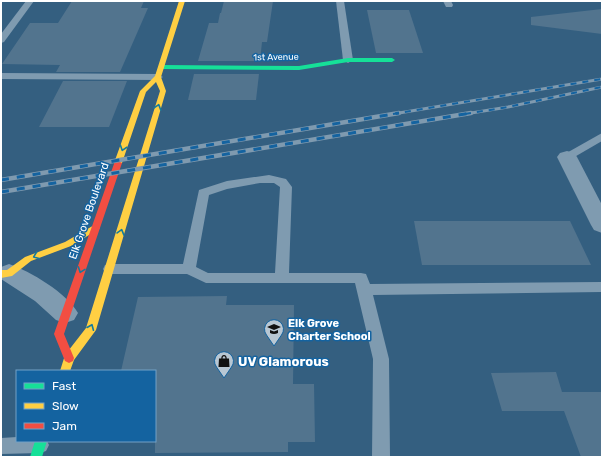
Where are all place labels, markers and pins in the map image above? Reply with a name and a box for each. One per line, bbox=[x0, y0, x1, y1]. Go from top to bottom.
place label: Elk Grove Charter School bbox=[288, 317, 371, 343]
school or university icon: Elk Grove Charter School bbox=[263, 318, 285, 346]
shop icon: UV Glamorous bbox=[213, 350, 235, 378]
place label: UV Glamorous bbox=[238, 354, 329, 369]

